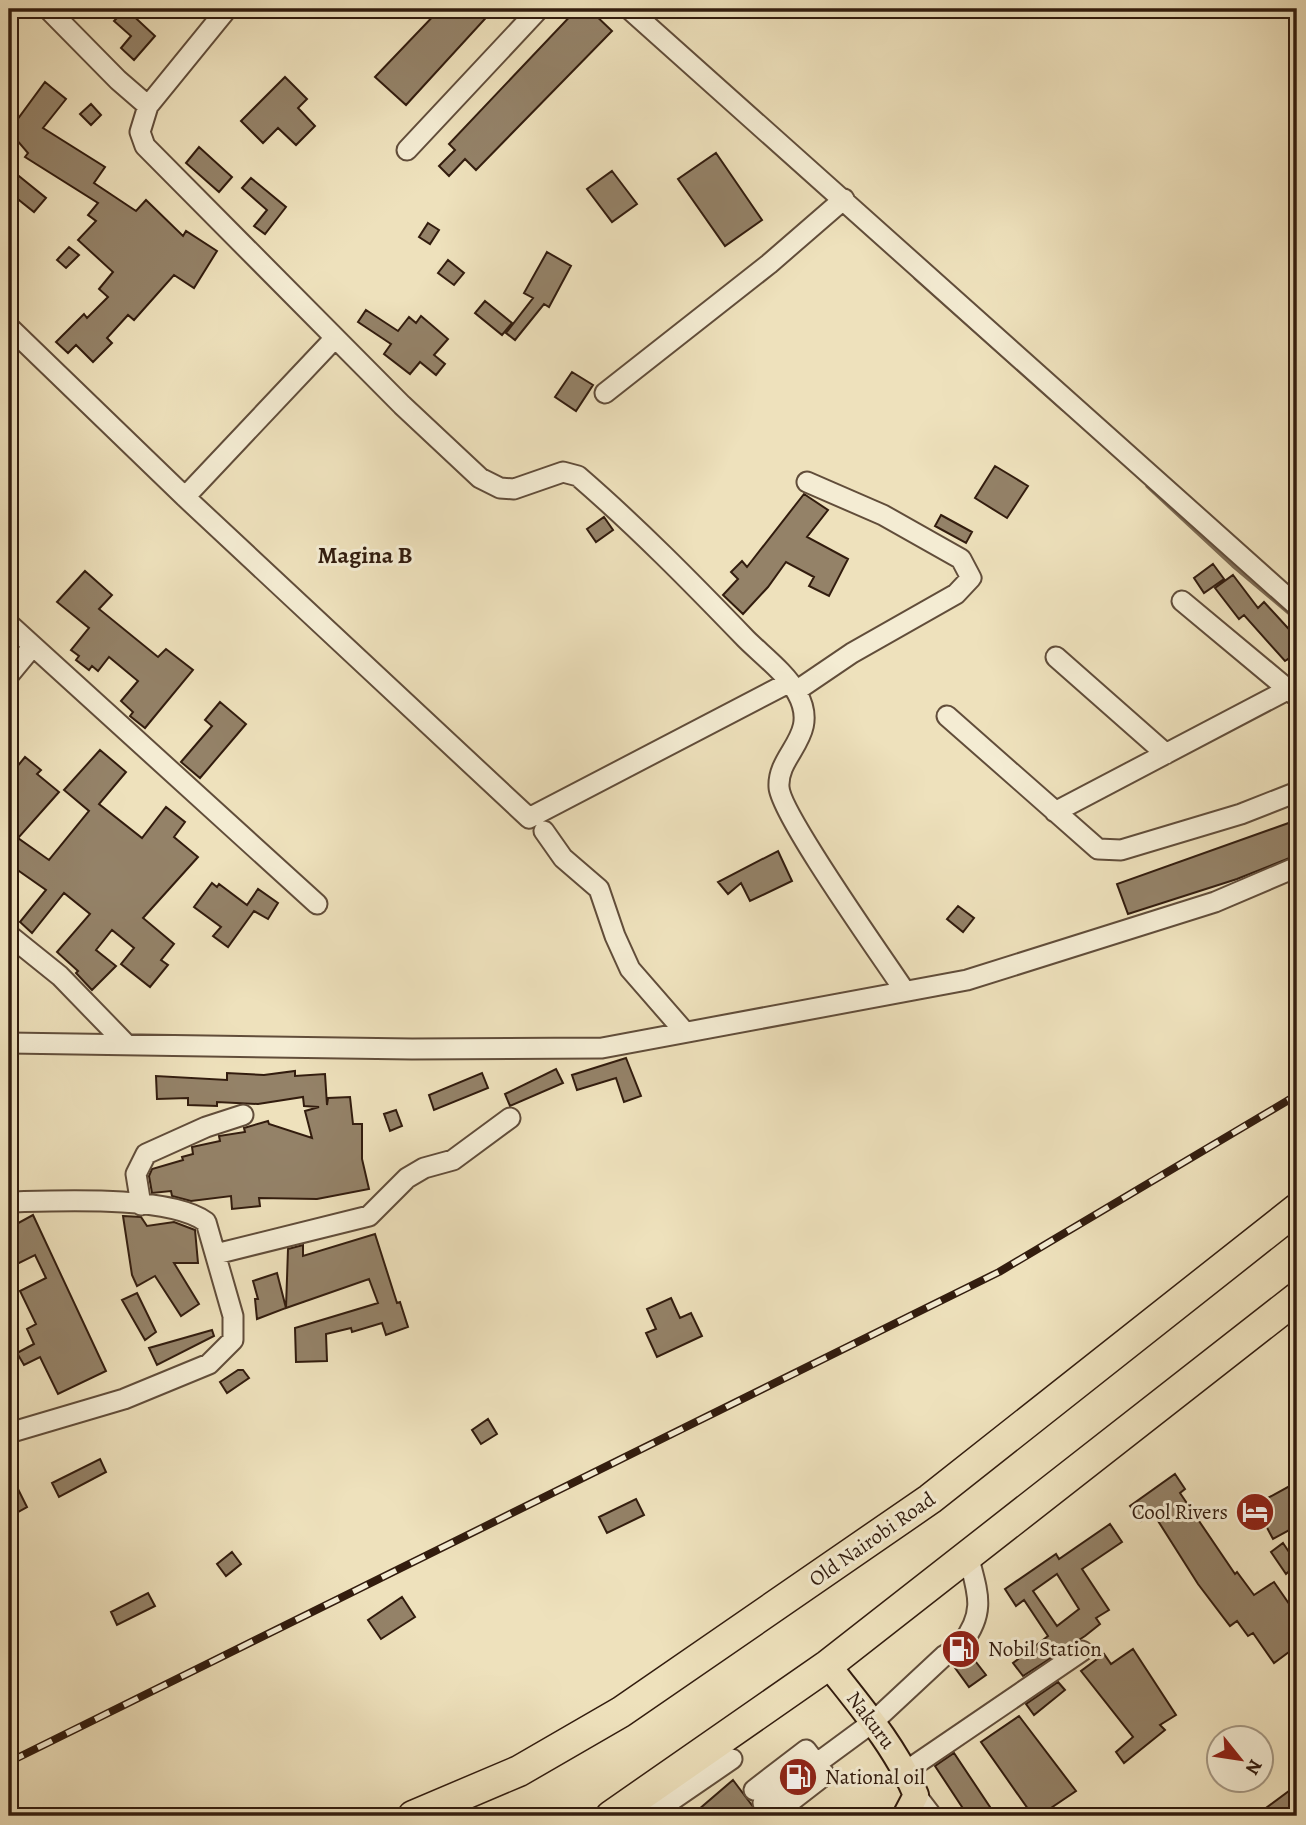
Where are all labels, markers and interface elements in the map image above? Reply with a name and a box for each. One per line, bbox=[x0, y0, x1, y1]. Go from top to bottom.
district label: Magina B bbox=[317, 539, 413, 571]
street label: Old Nairobi Road bbox=[803, 1485, 941, 1593]
hotel icon: Cool Rivers bbox=[1234, 1491, 1276, 1533]
place label: Cool Rivers bbox=[1132, 1498, 1228, 1526]
fuel station icon: Nobil Station bbox=[940, 1628, 982, 1670]
place label: Nobil Station bbox=[988, 1635, 1102, 1663]
street label: Nakuru bbox=[840, 1685, 902, 1755]
north arrow bbox=[1204, 1724, 1274, 1794]
text: N bbox=[1239, 1755, 1269, 1780]
fuel station icon: National oil bbox=[777, 1756, 819, 1798]
place label: National oil bbox=[825, 1763, 925, 1791]

